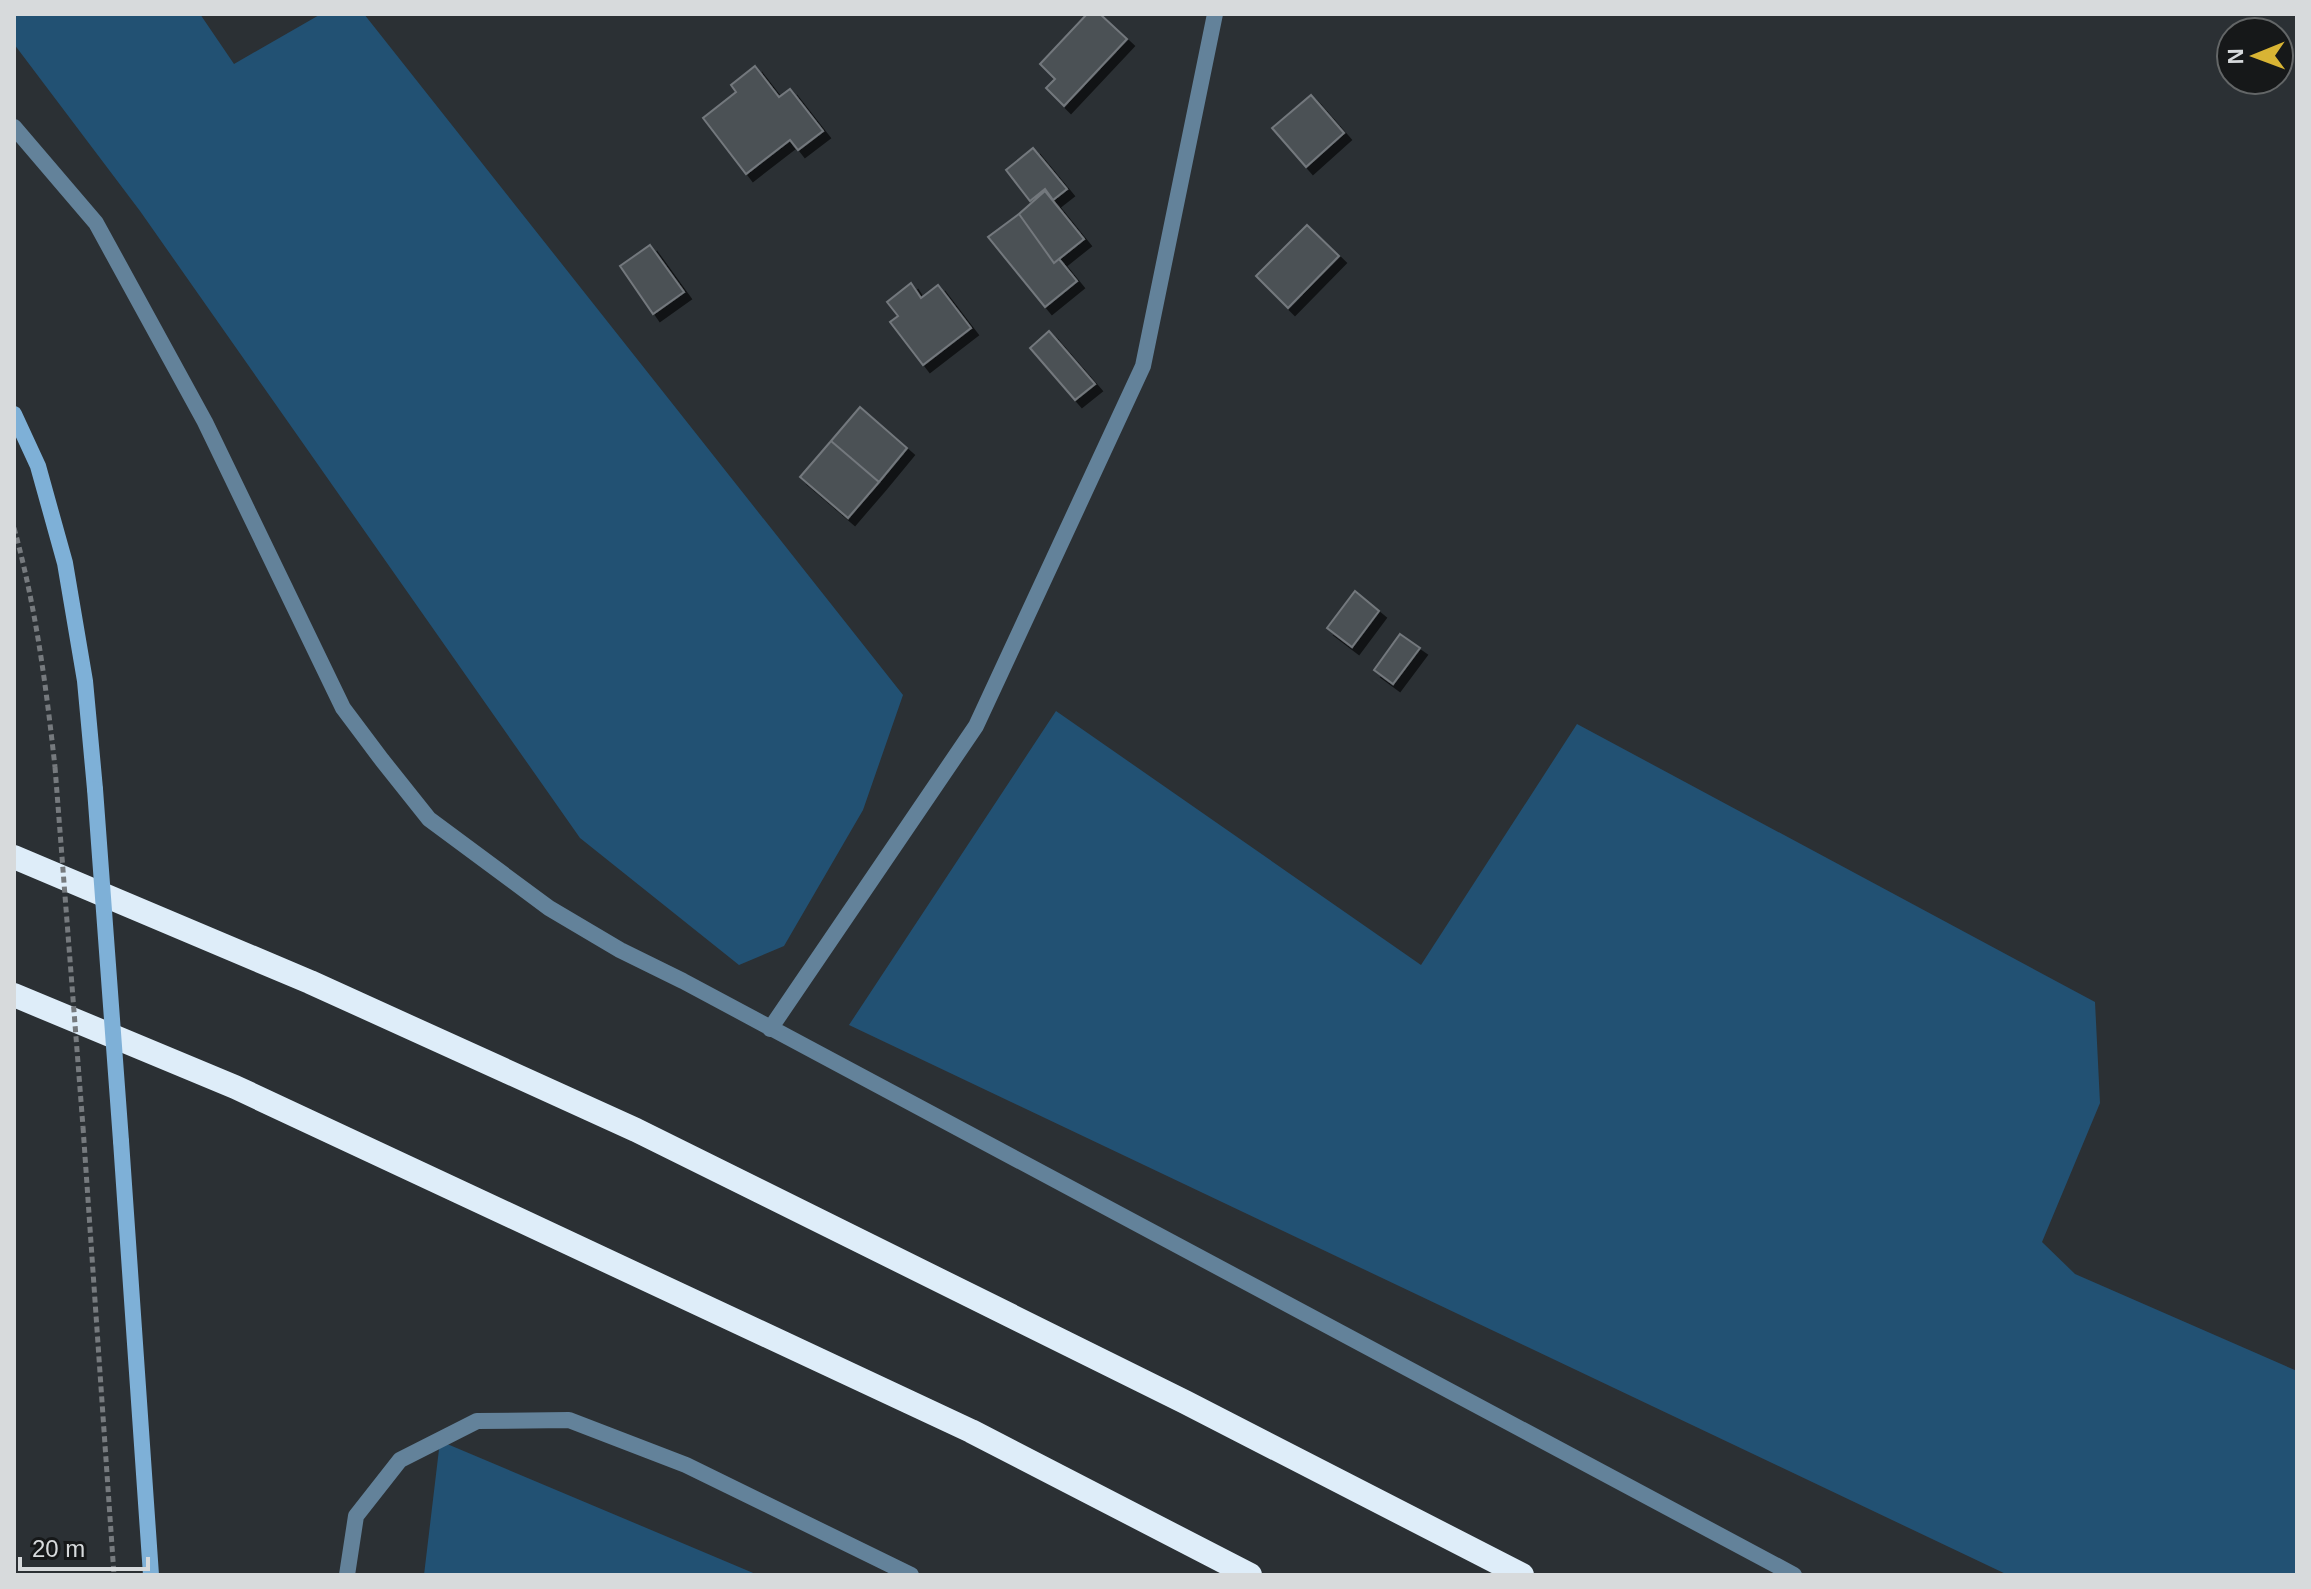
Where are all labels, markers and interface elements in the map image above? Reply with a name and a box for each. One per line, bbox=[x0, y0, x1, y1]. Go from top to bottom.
north arrow bbox=[2215, 16, 2295, 96]
text: N bbox=[2223, 48, 2248, 65]
scale bar bbox=[20, 1521, 148, 1571]
text: 20 m bbox=[32, 1535, 85, 1562]

